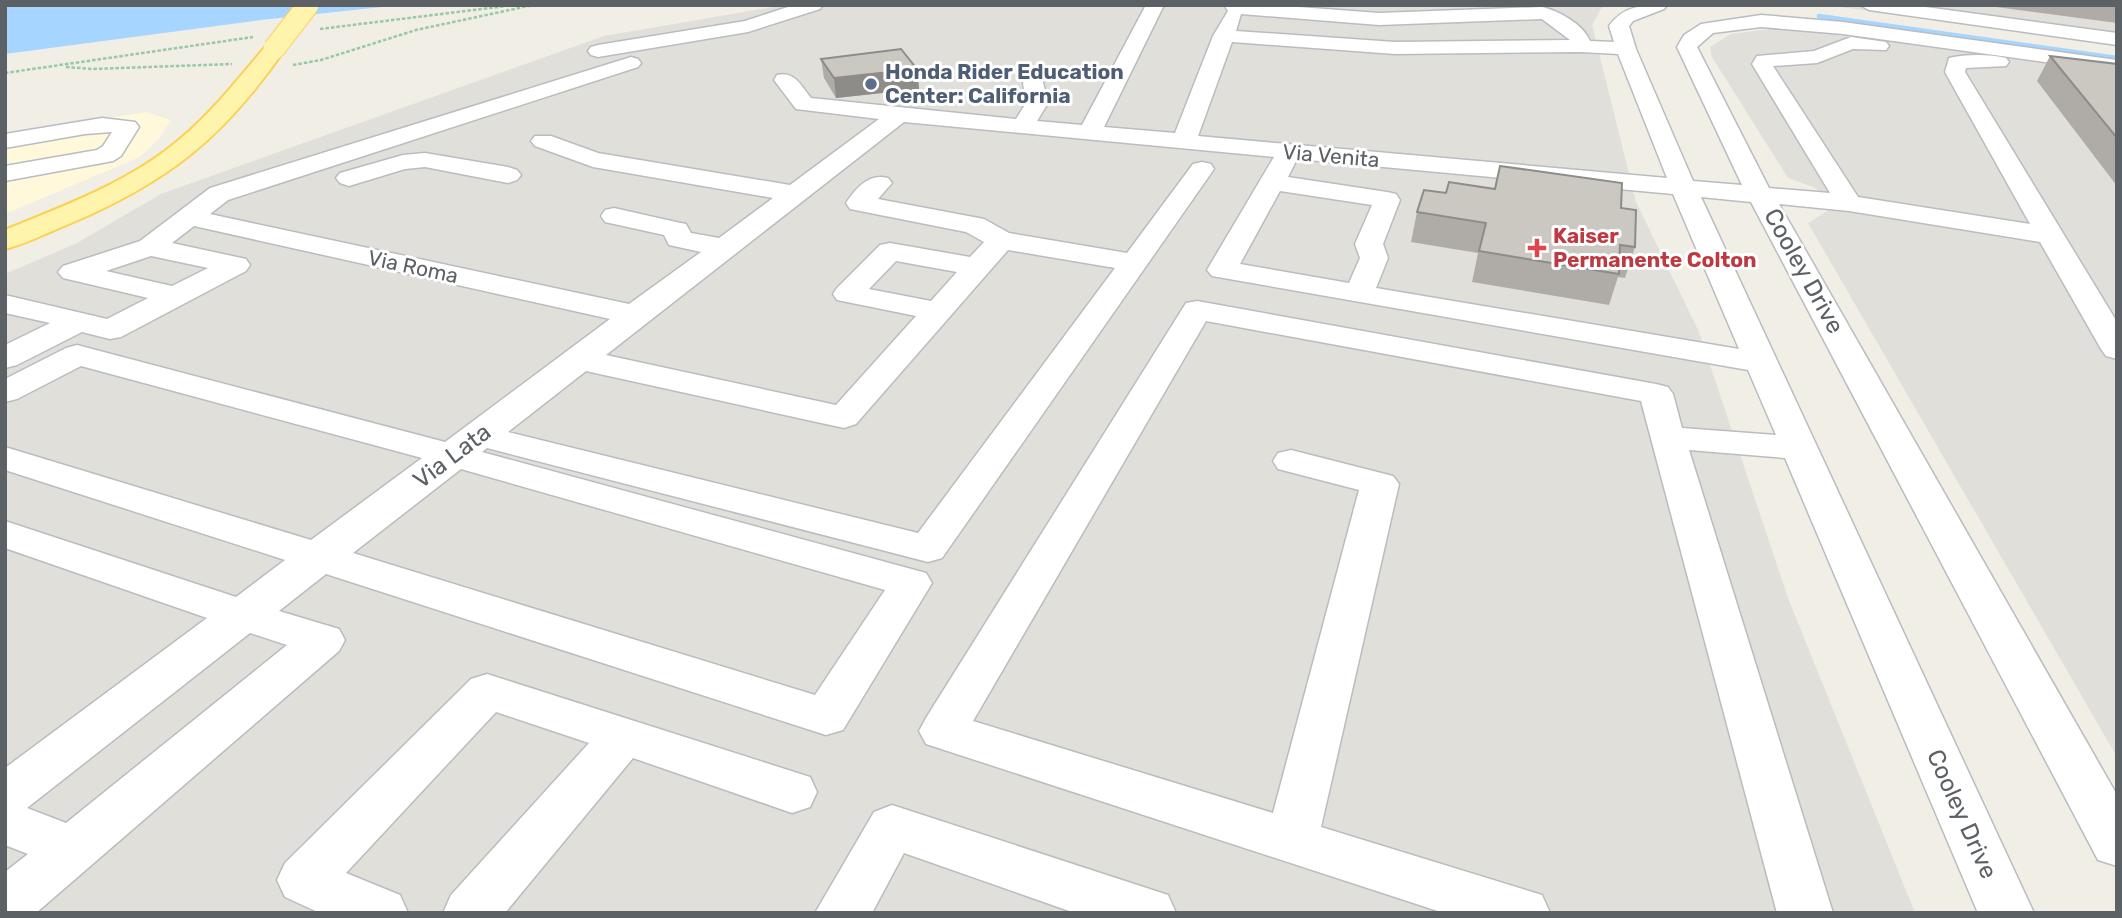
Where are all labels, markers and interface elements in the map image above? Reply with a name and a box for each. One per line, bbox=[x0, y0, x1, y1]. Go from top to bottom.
place label: Honda Rider Education Center: California bbox=[885, 59, 1124, 108]
marker: Honda Rider Education Center: California bbox=[863, 76, 879, 92]
street label: Via Venita bbox=[1282, 139, 1380, 172]
street label: Cooley Drive bbox=[1758, 204, 1850, 338]
place label: Kaiser Permanente Colton bbox=[1553, 223, 1757, 272]
marker: Kaiser Permanente Colton bbox=[1527, 238, 1547, 258]
street label: Via Roma bbox=[366, 245, 460, 288]
street label: Via Lata bbox=[408, 418, 496, 494]
street label: Cooley Drive bbox=[1921, 745, 2003, 883]

